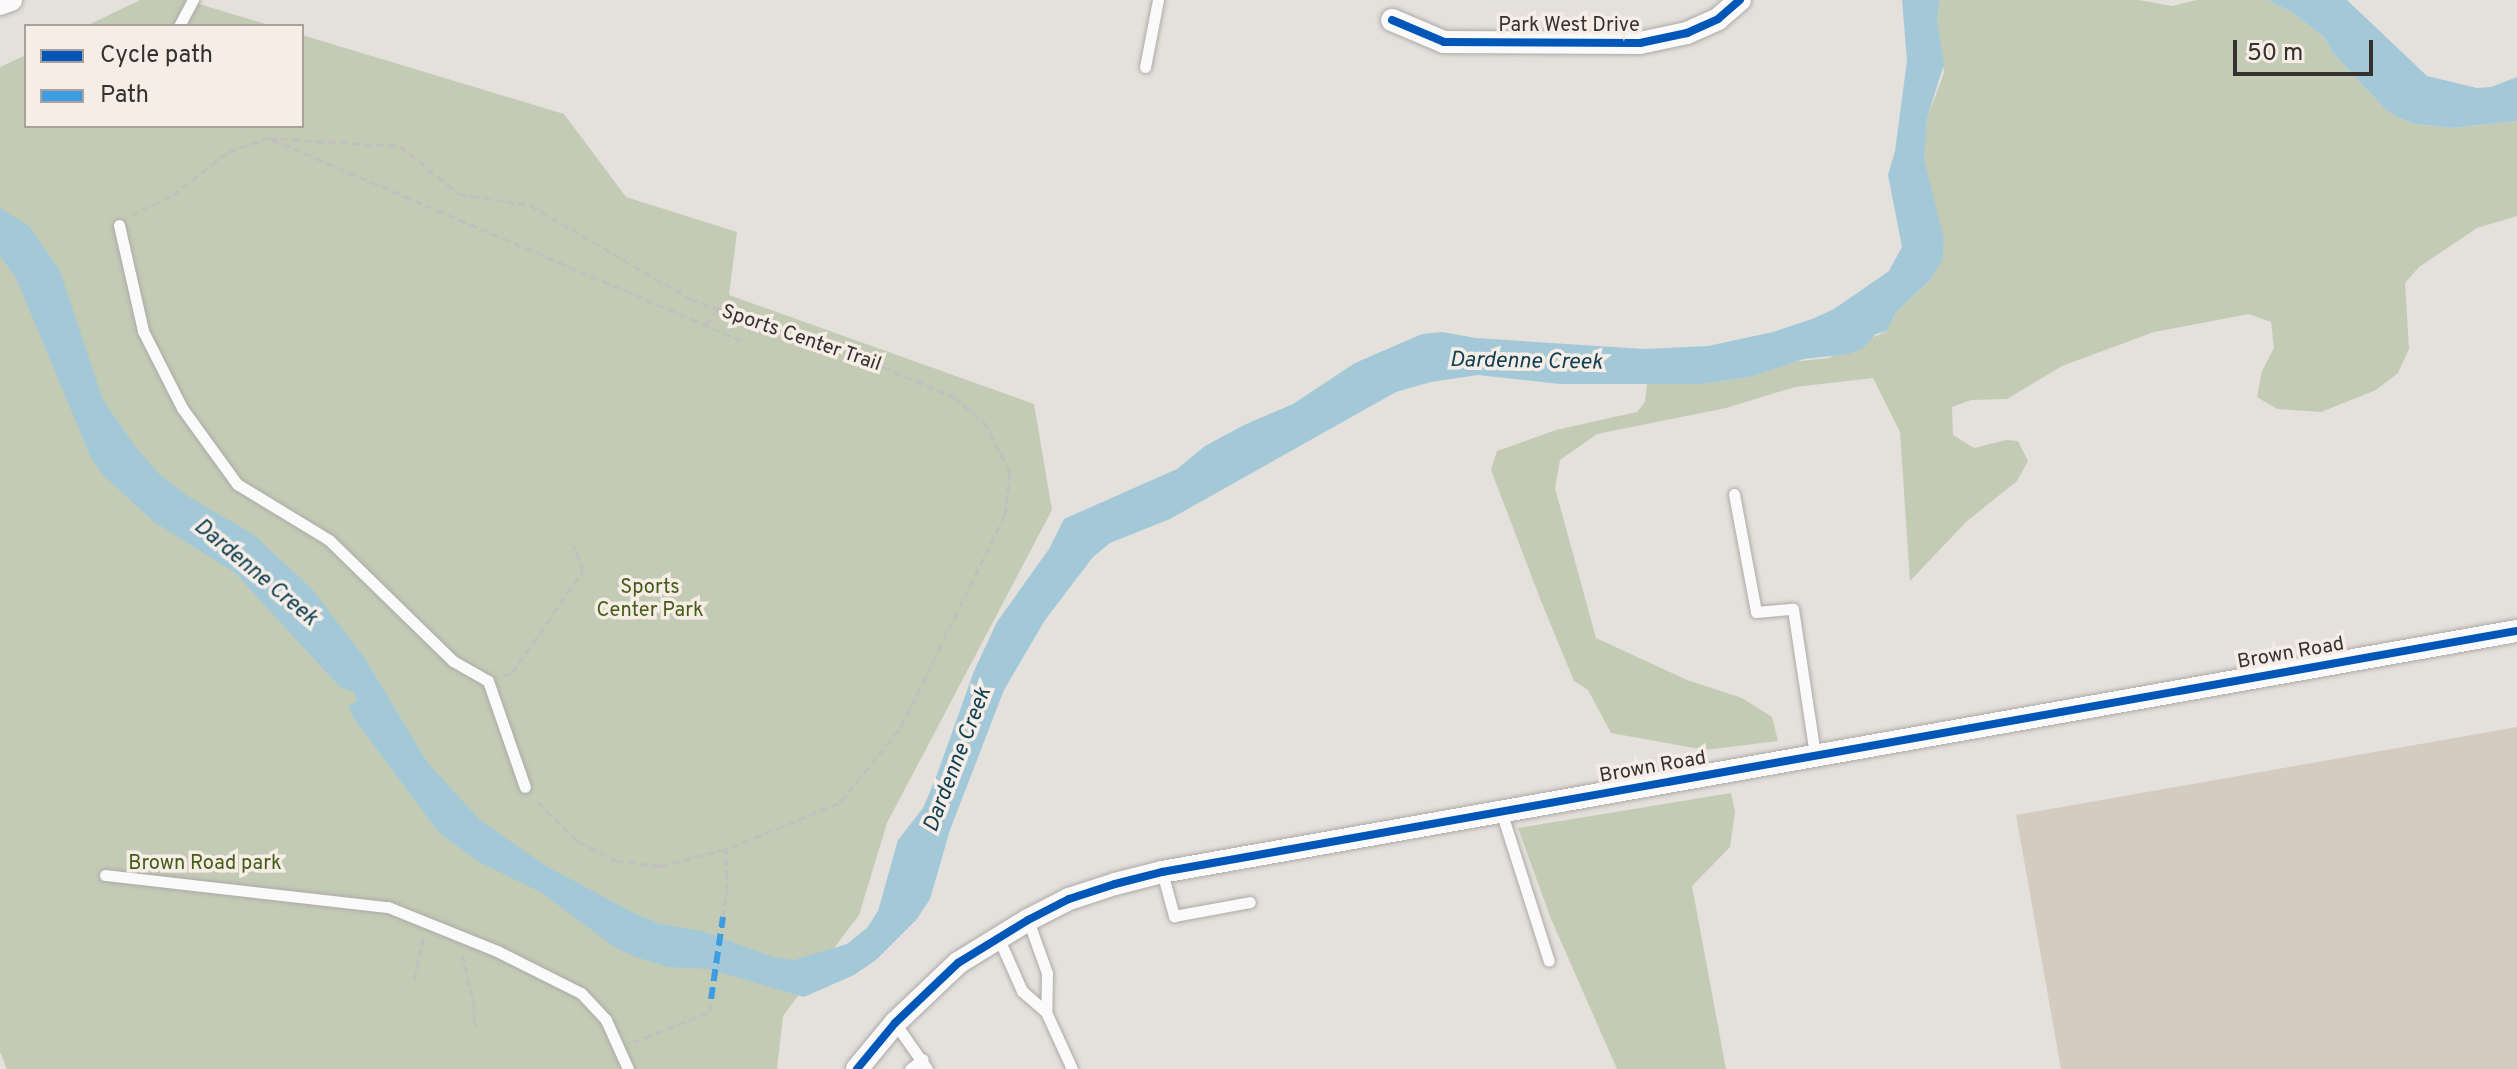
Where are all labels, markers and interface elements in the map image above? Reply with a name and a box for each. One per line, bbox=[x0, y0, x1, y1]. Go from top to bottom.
street label: Park West Drive bbox=[1498, 14, 1640, 38]
legend bbox=[24, 24, 304, 128]
scale bar bbox=[2237, 24, 2377, 74]
text: 50 m bbox=[2247, 39, 2303, 69]
text: Cycle path bbox=[100, 41, 213, 71]
text: Path bbox=[100, 81, 149, 111]
street label: Sports Center Trail bbox=[718, 300, 884, 378]
water label: Dardenne Creek bbox=[1449, 347, 1603, 377]
water label: Dardenne Creek bbox=[188, 514, 322, 632]
park label: Sports Center Park bbox=[596, 577, 704, 624]
street label: Brown Road bbox=[2236, 633, 2346, 675]
water label: Dardenne Creek bbox=[918, 684, 998, 836]
street label: Brown Road bbox=[1598, 747, 1708, 789]
park label: Brown Road park bbox=[128, 852, 282, 876]

